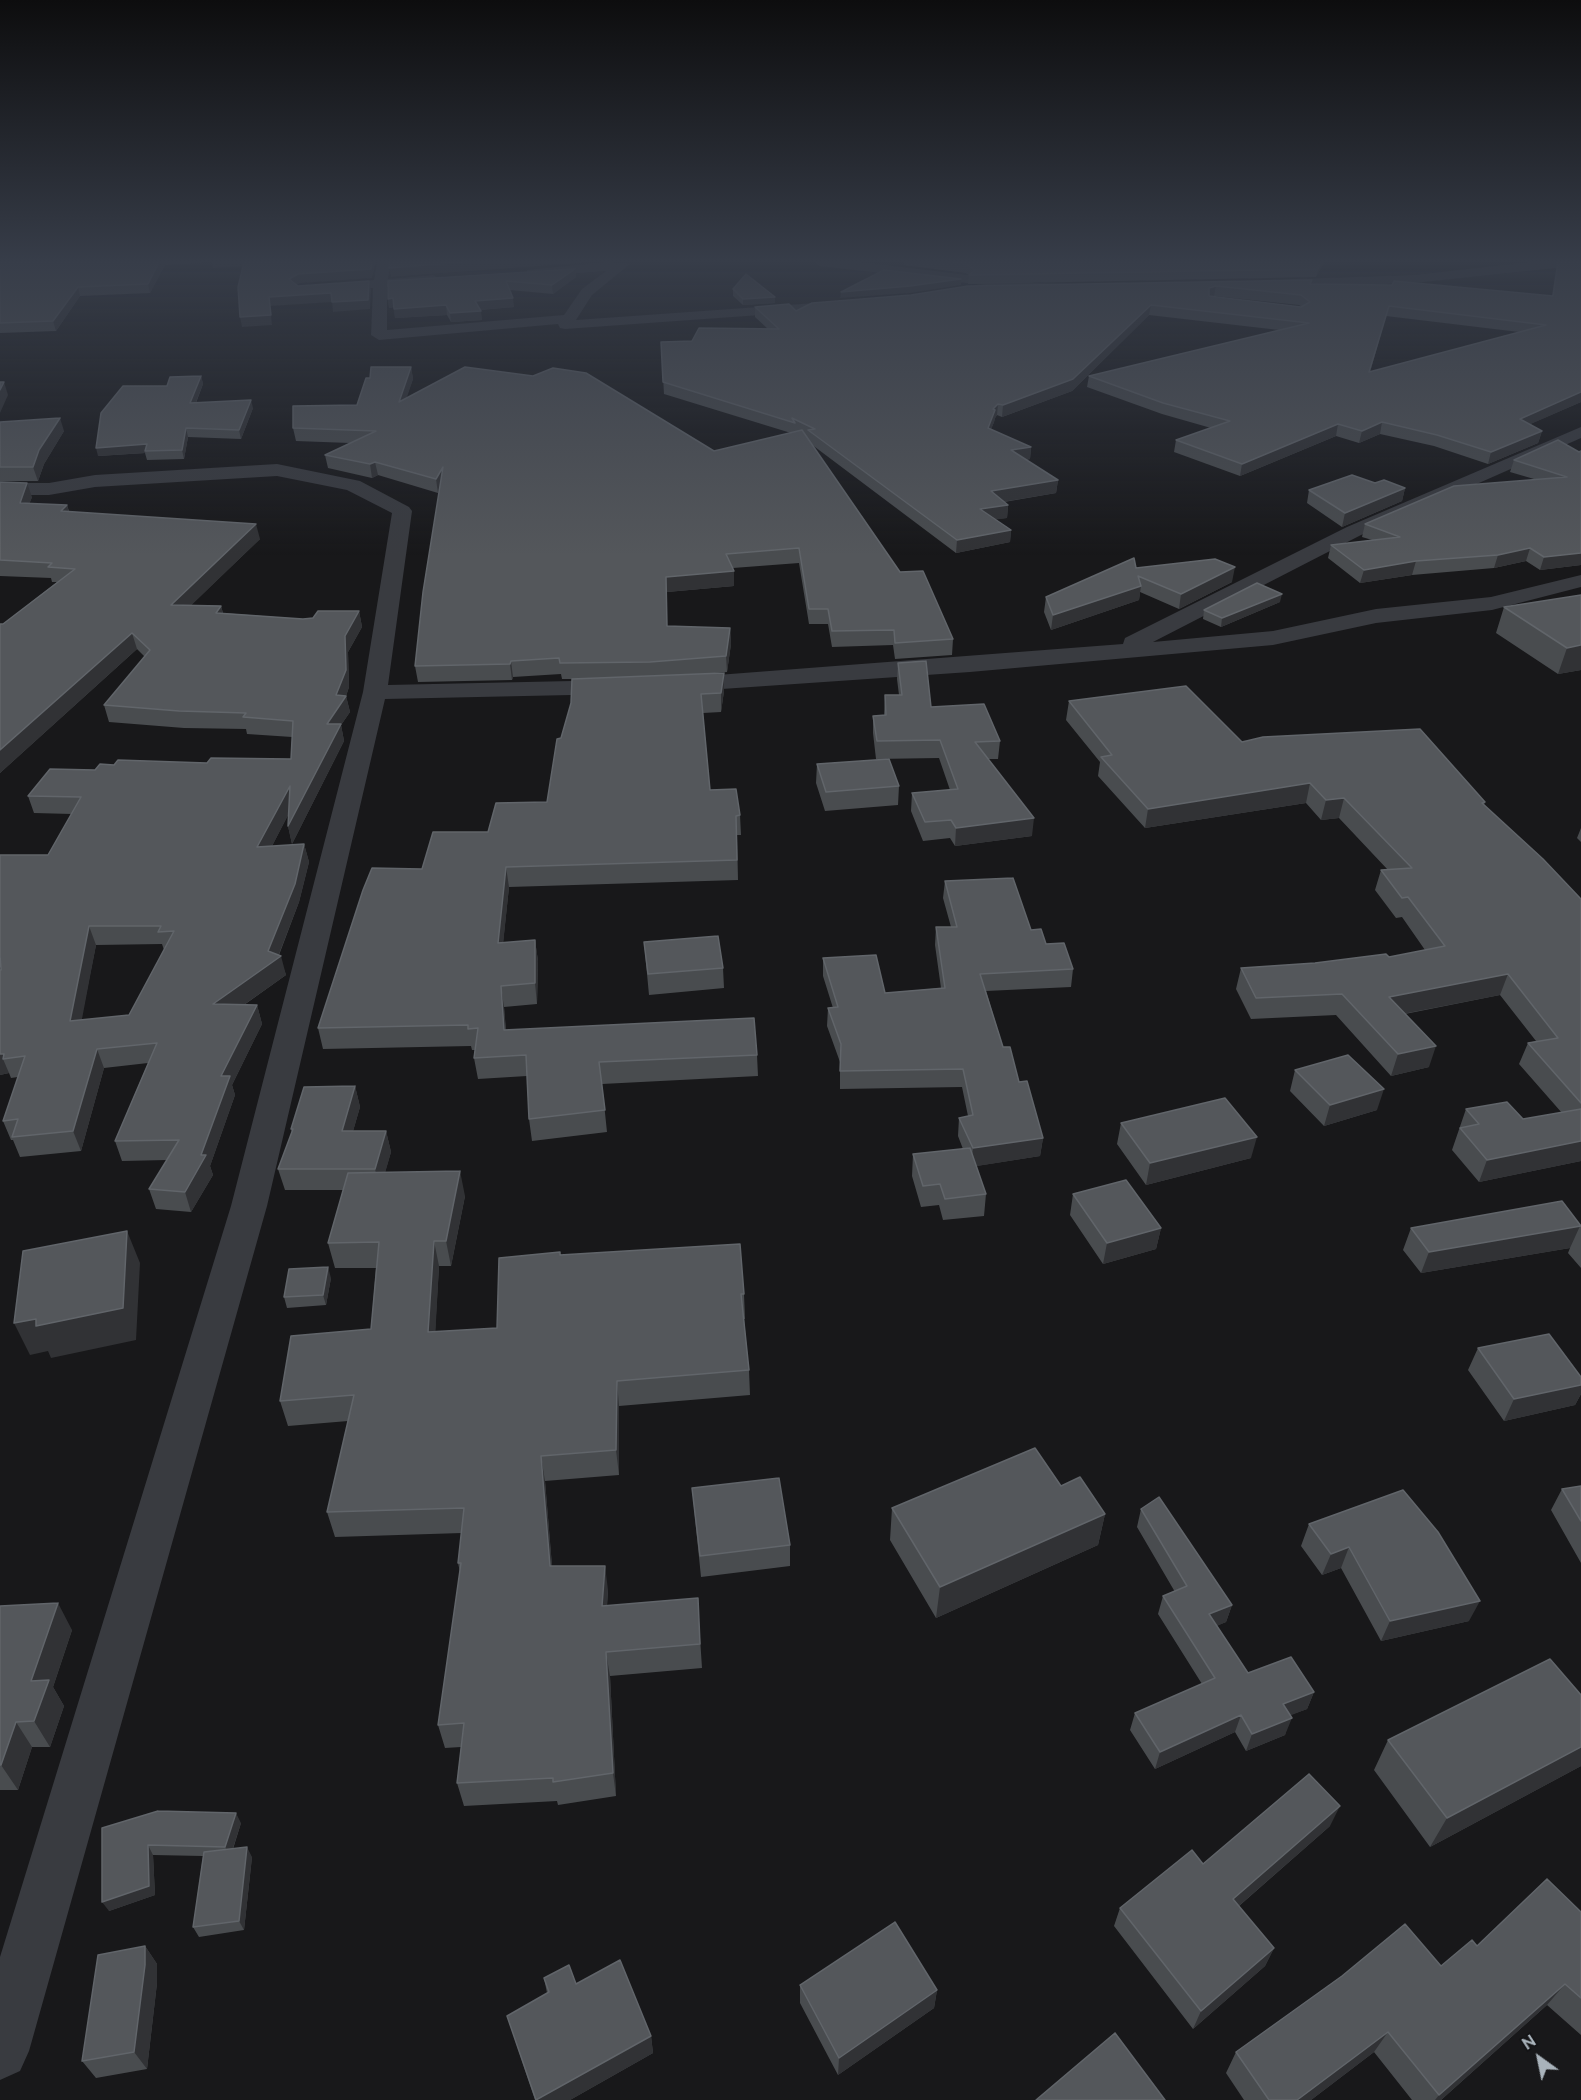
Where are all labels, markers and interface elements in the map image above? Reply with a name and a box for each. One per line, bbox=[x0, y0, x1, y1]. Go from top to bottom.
north arrow bbox=[1509, 2028, 1569, 2088]
text: N bbox=[1519, 2031, 1539, 2054]

